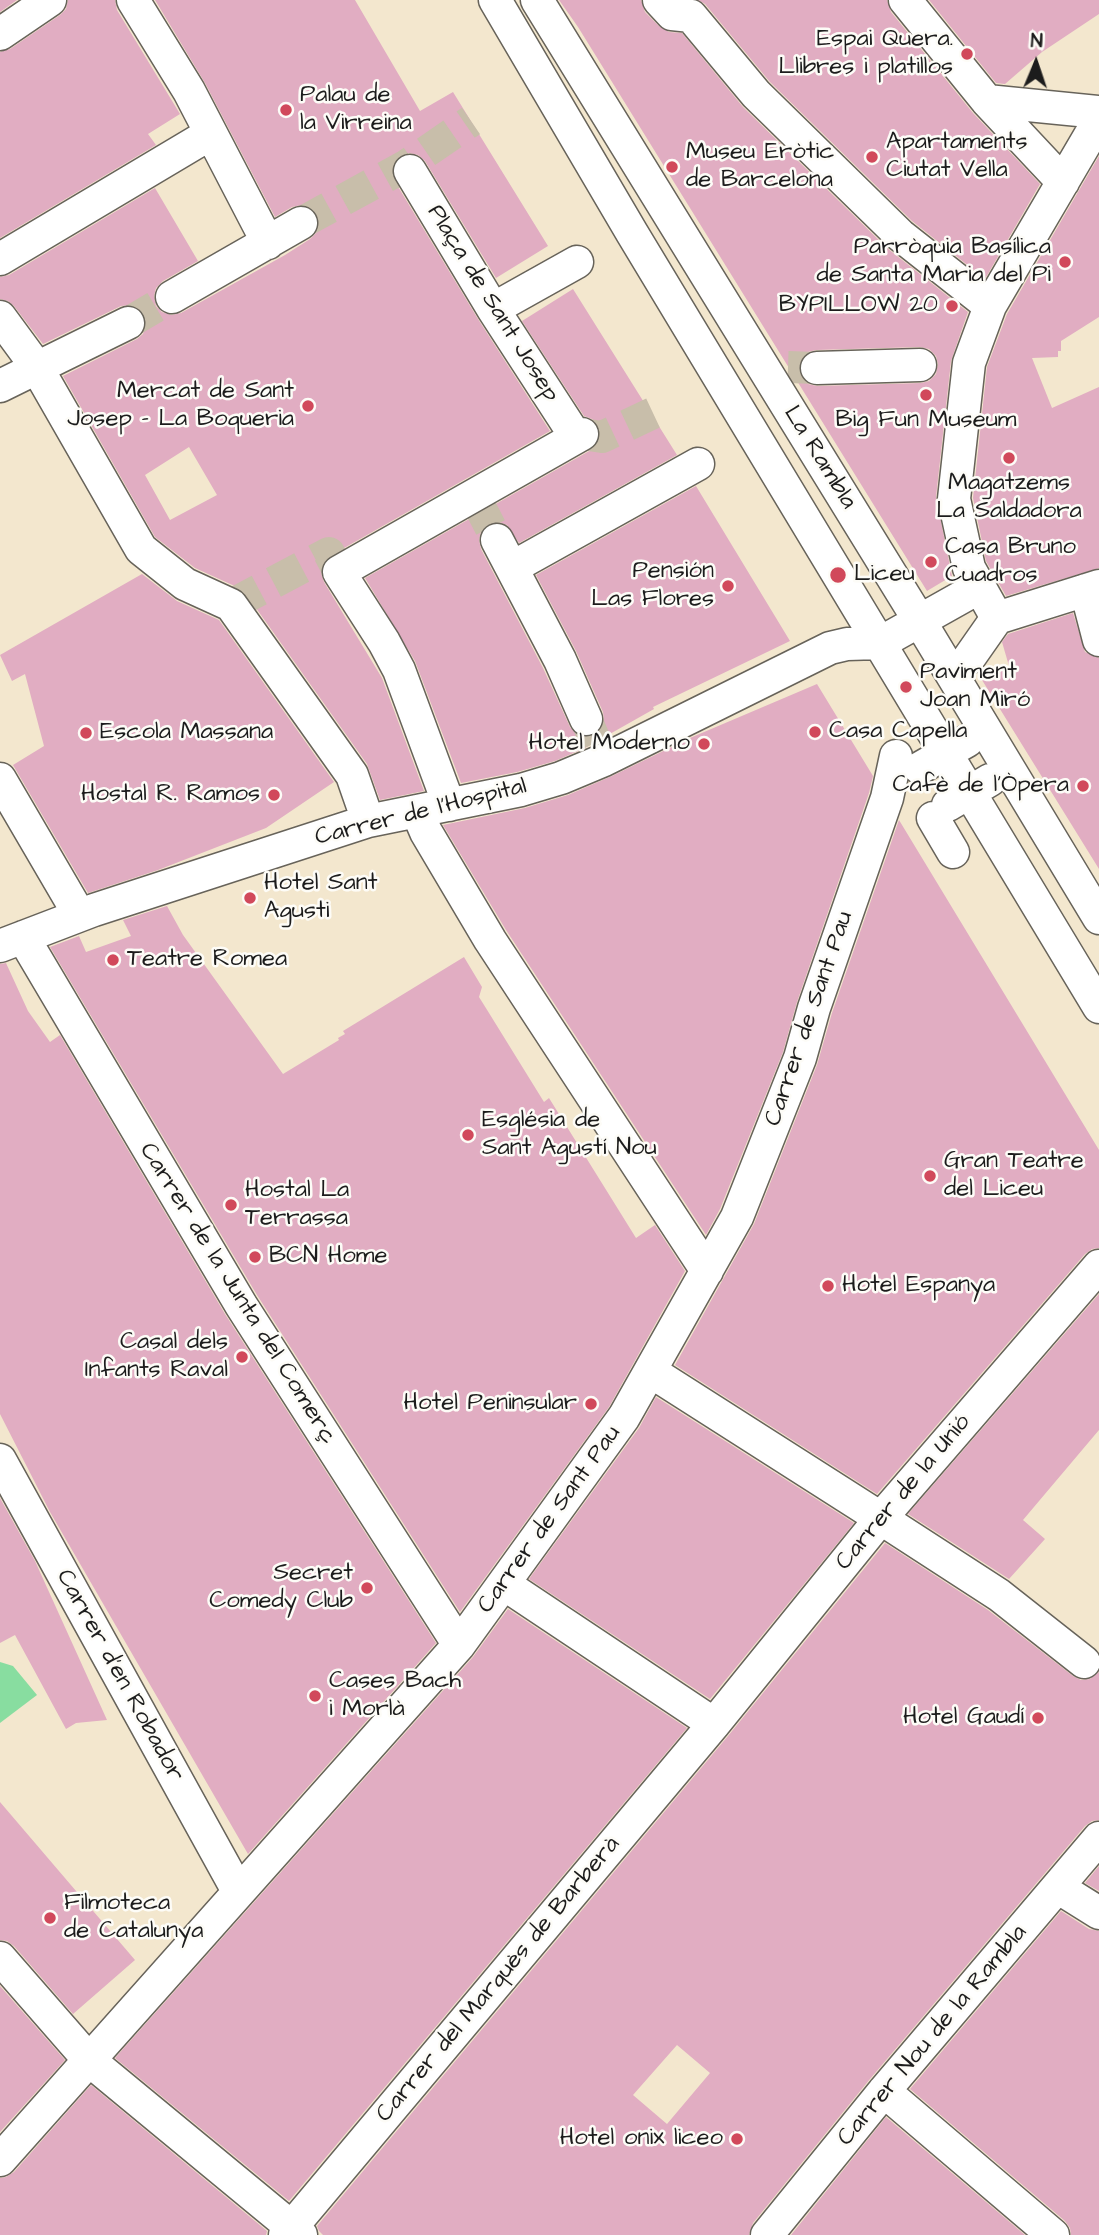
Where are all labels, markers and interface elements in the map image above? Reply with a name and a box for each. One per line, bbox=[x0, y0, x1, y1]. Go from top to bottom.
place label: Espai Quera. Llibres i platillos bbox=[779, 26, 953, 82]
north arrow bbox=[1001, 28, 1071, 98]
text: N bbox=[1030, 28, 1043, 55]
marker: Espai Quera. Llibres i platillos bbox=[959, 46, 975, 62]
place label: Palau de la Virreina bbox=[300, 82, 412, 138]
marker: Palau de la Virreina bbox=[278, 102, 294, 118]
place label: Apartaments Ciutat Vella bbox=[886, 129, 1028, 185]
place label: Museu Eròtic de Barcelona bbox=[686, 139, 834, 195]
marker: Apartaments Ciutat Vella bbox=[864, 149, 880, 165]
marker: Museu Eròtic de Barcelona bbox=[664, 159, 680, 175]
street label: Plaça de Sant Josep bbox=[420, 200, 564, 408]
place label: Parròquia Basílica de Santa Maria del Pi bbox=[817, 234, 1051, 290]
marker: Parròquia Basílica de Santa Maria del Pi bbox=[1057, 254, 1073, 270]
place label: BYPILLOW 20 bbox=[779, 292, 938, 320]
marker: BYPILLOW 20 bbox=[944, 298, 960, 314]
place label: Mercat de Sant Josep - La Boqueria bbox=[67, 378, 294, 434]
marker: Big Fun Museum bbox=[918, 387, 934, 403]
marker: Mercat de Sant Josep - La Boqueria bbox=[300, 398, 316, 414]
street label: La Rambla bbox=[776, 401, 862, 515]
place label: Big Fun Museum bbox=[835, 407, 1017, 435]
marker: Magatzems La Saldadora bbox=[1001, 450, 1017, 466]
place label: Magatzems La Saldadora bbox=[936, 470, 1082, 526]
place label: Casa Bruno Cuadros bbox=[945, 534, 1076, 590]
marker: Casa Bruno Cuadros bbox=[923, 554, 939, 570]
place label: Pensión Las Flores bbox=[591, 558, 714, 614]
place label: Liceu bbox=[854, 561, 915, 589]
marker: Liceu bbox=[828, 565, 848, 585]
marker: Pensión Las Flores bbox=[720, 578, 736, 594]
place label: Paviment Joan Miró bbox=[920, 659, 1030, 715]
marker: Paviment Joan Miró bbox=[898, 679, 914, 695]
place label: Casa Capella bbox=[829, 718, 967, 746]
place label: Escola Massana bbox=[100, 719, 273, 747]
marker: Casa Capella bbox=[807, 724, 823, 740]
marker: Escola Massana bbox=[78, 725, 94, 741]
place label: Hotel Moderno bbox=[529, 730, 690, 758]
marker: Hotel Moderno bbox=[696, 736, 712, 752]
place label: Cafè de l'Òpera bbox=[893, 772, 1069, 800]
street label: Carrer de l'Hospital bbox=[312, 773, 530, 853]
marker: Cafè de l'Òpera bbox=[1075, 778, 1091, 794]
place label: Hostal R. Ramos bbox=[81, 781, 260, 809]
marker: Hostal R. Ramos bbox=[266, 787, 282, 803]
place label: Hotel Sant Agusti bbox=[264, 870, 377, 926]
marker: Hotel Sant Agusti bbox=[242, 890, 258, 906]
street label: Carrer de Sant Pau bbox=[760, 908, 860, 1130]
place label: Teatre Romea bbox=[127, 946, 287, 974]
marker: Teatre Romea bbox=[105, 952, 121, 968]
place label: Església de Sant Agustí Nou bbox=[482, 1107, 657, 1163]
marker: Església de Sant Agustí Nou bbox=[460, 1127, 476, 1143]
street label: Carrer de la Junta del Comerç bbox=[132, 1138, 342, 1450]
place label: Gran Teatre del Liceu bbox=[944, 1148, 1084, 1204]
marker: Gran Teatre del Liceu bbox=[922, 1168, 938, 1184]
place label: Hostal La Terrassa bbox=[245, 1177, 349, 1233]
marker: Hostal La Terrassa bbox=[223, 1197, 239, 1213]
place label: BCN Home bbox=[269, 1243, 387, 1271]
marker: BCN Home bbox=[247, 1249, 263, 1265]
place label: Hotel Espanya bbox=[842, 1272, 995, 1300]
marker: Hotel Espanya bbox=[820, 1278, 836, 1294]
place label: Casal dels Infants Raval bbox=[85, 1329, 228, 1385]
marker: Casal dels Infants Raval bbox=[234, 1349, 250, 1365]
place label: Hotel Peninsular bbox=[404, 1390, 577, 1418]
marker: Hotel Peninsular bbox=[583, 1396, 599, 1412]
street label: Carrer de la Unió bbox=[830, 1409, 978, 1577]
street label: Carrer de Sant Pau bbox=[472, 1420, 628, 1620]
place label: Secret Comedy Club bbox=[209, 1560, 353, 1616]
street label: Carrer d'en Robador bbox=[49, 1565, 189, 1787]
marker: Secret Comedy Club bbox=[359, 1580, 375, 1596]
place label: Cases Bach i Morlà bbox=[329, 1668, 461, 1724]
marker: Cases Bach i Morlà bbox=[307, 1688, 323, 1704]
place label: Hotel Gaudí bbox=[903, 1704, 1024, 1732]
marker: Hotel Gaudí bbox=[1030, 1710, 1046, 1726]
street label: Carrer del Marquès de Barberà bbox=[371, 1831, 627, 2129]
place label: Filmoteca de Catalunya bbox=[64, 1890, 203, 1946]
marker: Filmoteca de Catalunya bbox=[42, 1910, 58, 1926]
street label: Carrer Nou de la Rambla bbox=[832, 1920, 1034, 2152]
place label: Hotel onix liceo bbox=[560, 2125, 723, 2153]
marker: Hotel onix liceo bbox=[729, 2131, 745, 2147]

